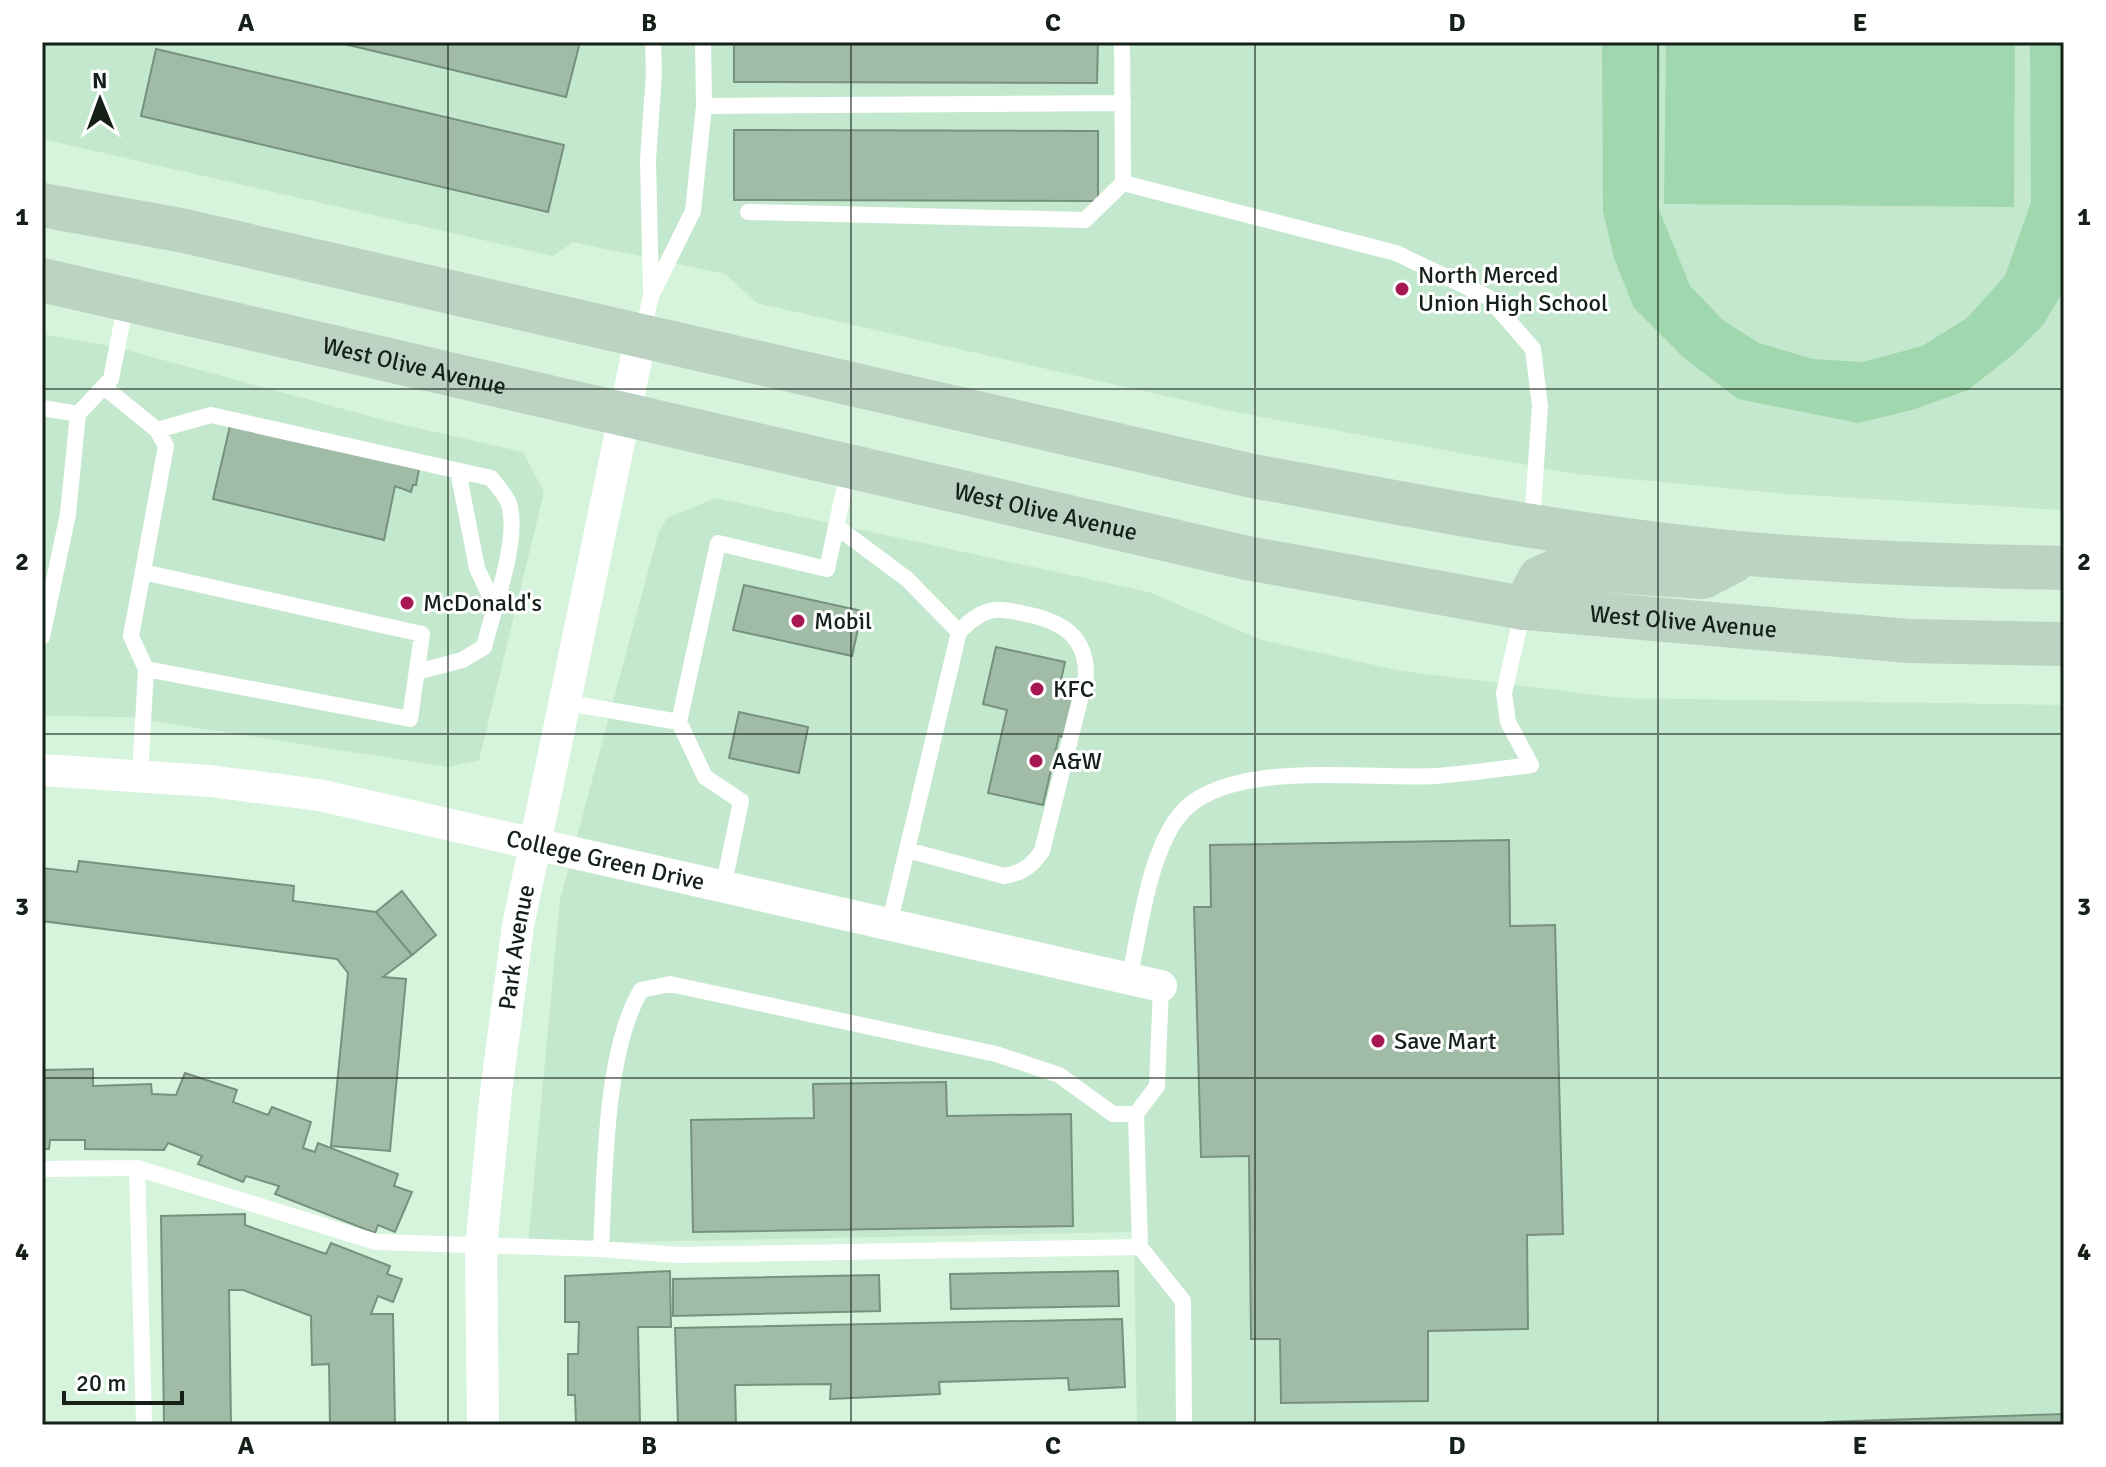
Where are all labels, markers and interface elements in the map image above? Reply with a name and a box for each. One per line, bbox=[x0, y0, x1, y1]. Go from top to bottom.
text: A bbox=[238, 7, 255, 39]
text: B bbox=[641, 7, 657, 39]
text: C bbox=[1045, 7, 1061, 39]
text: D bbox=[1448, 7, 1466, 39]
text: E bbox=[1853, 7, 1867, 39]
north arrow bbox=[60, 60, 140, 140]
text: N bbox=[92, 67, 108, 94]
text: 1 bbox=[15, 201, 29, 233]
text: 1 bbox=[2077, 201, 2091, 233]
place label: North Merced Union High School bbox=[1418, 260, 1608, 318]
marker: North Merced Union High School bbox=[1393, 280, 1411, 298]
street label: West Olive Avenue bbox=[319, 330, 509, 402]
street label: West Olive Avenue bbox=[951, 476, 1140, 547]
text: 2 bbox=[15, 546, 29, 578]
text: 2 bbox=[2077, 546, 2091, 578]
place label: McDonald's bbox=[423, 588, 542, 618]
marker: McDonald's bbox=[398, 594, 416, 612]
street label: West Olive Avenue bbox=[1588, 599, 1778, 645]
place label: Mobil bbox=[814, 606, 872, 636]
marker: Mobil bbox=[789, 612, 807, 630]
place label: KFC bbox=[1053, 674, 1094, 704]
marker: KFC bbox=[1028, 680, 1046, 698]
place label: A&W bbox=[1052, 746, 1102, 776]
marker: A&W bbox=[1027, 752, 1045, 770]
street label: College Green Drive bbox=[503, 823, 707, 897]
street label: Park Avenue bbox=[492, 882, 541, 1012]
text: 3 bbox=[15, 891, 29, 923]
text: 3 bbox=[2077, 891, 2091, 923]
place label: Save Mart bbox=[1394, 1026, 1496, 1056]
marker: Save Mart bbox=[1369, 1032, 1387, 1050]
text: 4 bbox=[15, 1236, 29, 1268]
text: 4 bbox=[2077, 1236, 2091, 1268]
scale bar bbox=[64, 1355, 182, 1405]
text: 20 m bbox=[76, 1368, 126, 1398]
text: A bbox=[238, 1430, 255, 1462]
text: B bbox=[641, 1430, 657, 1462]
text: C bbox=[1045, 1430, 1061, 1462]
text: D bbox=[1448, 1430, 1466, 1462]
text: E bbox=[1853, 1430, 1867, 1462]

